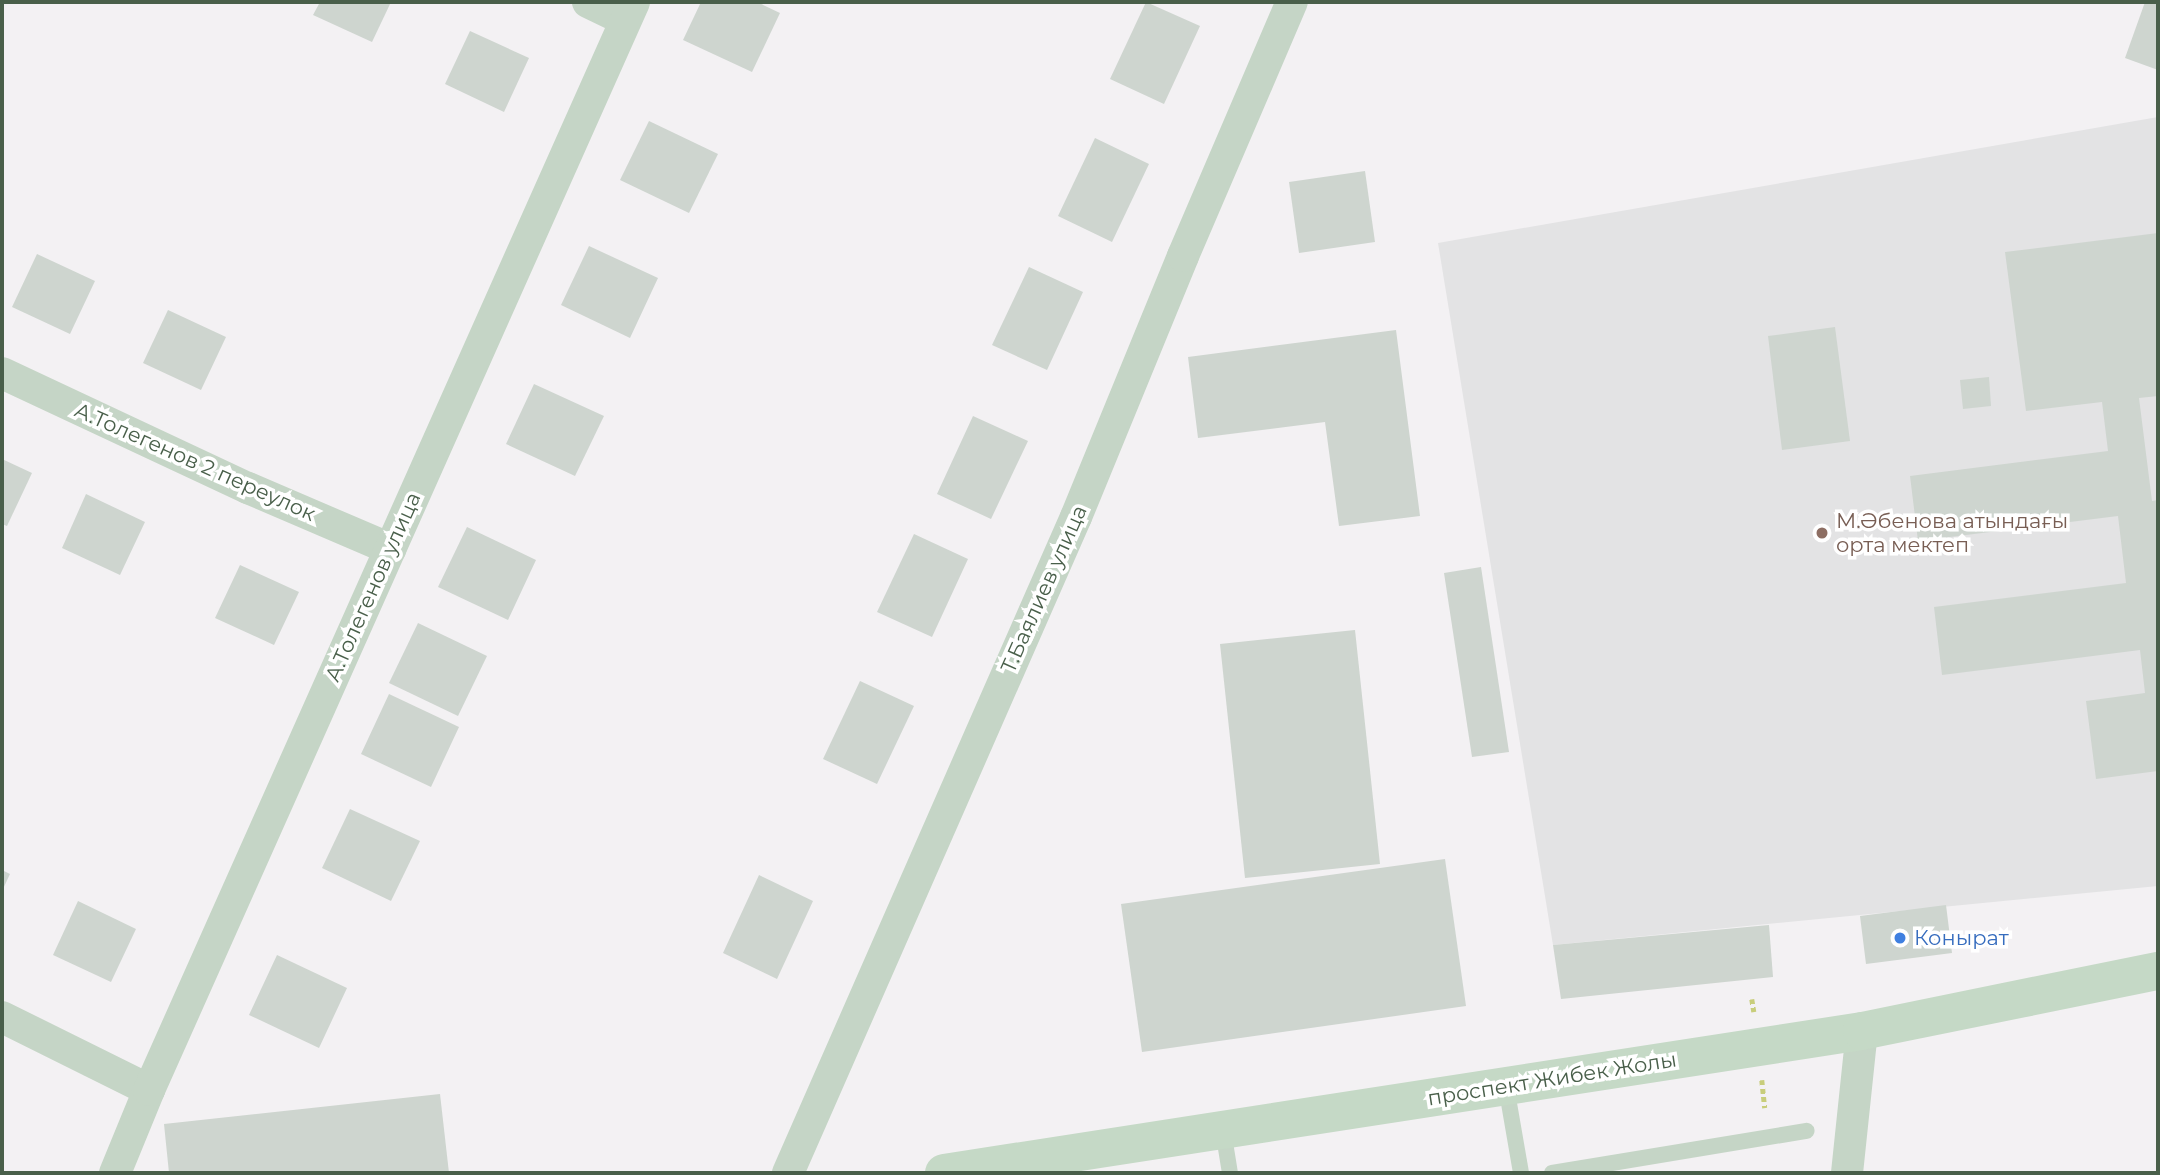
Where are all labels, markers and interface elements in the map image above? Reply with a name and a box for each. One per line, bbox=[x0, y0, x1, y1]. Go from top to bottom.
street label: А.Толегенов 2 переулок bbox=[71, 397, 319, 527]
street label: А.Толегенов улица bbox=[320, 488, 426, 686]
street label: Т.Баялиев улица bbox=[996, 501, 1092, 677]
place label: М.Әбенова атындағы орта мектеп bbox=[1836, 508, 2068, 558]
marker: М.Әбенова атындағы орта мектеп bbox=[1814, 525, 1830, 541]
place label: Конырат bbox=[1914, 925, 2009, 951]
marker: Конырат bbox=[1892, 930, 1908, 946]
street label: проспект Жибек Жолы bbox=[1426, 1047, 1678, 1111]

